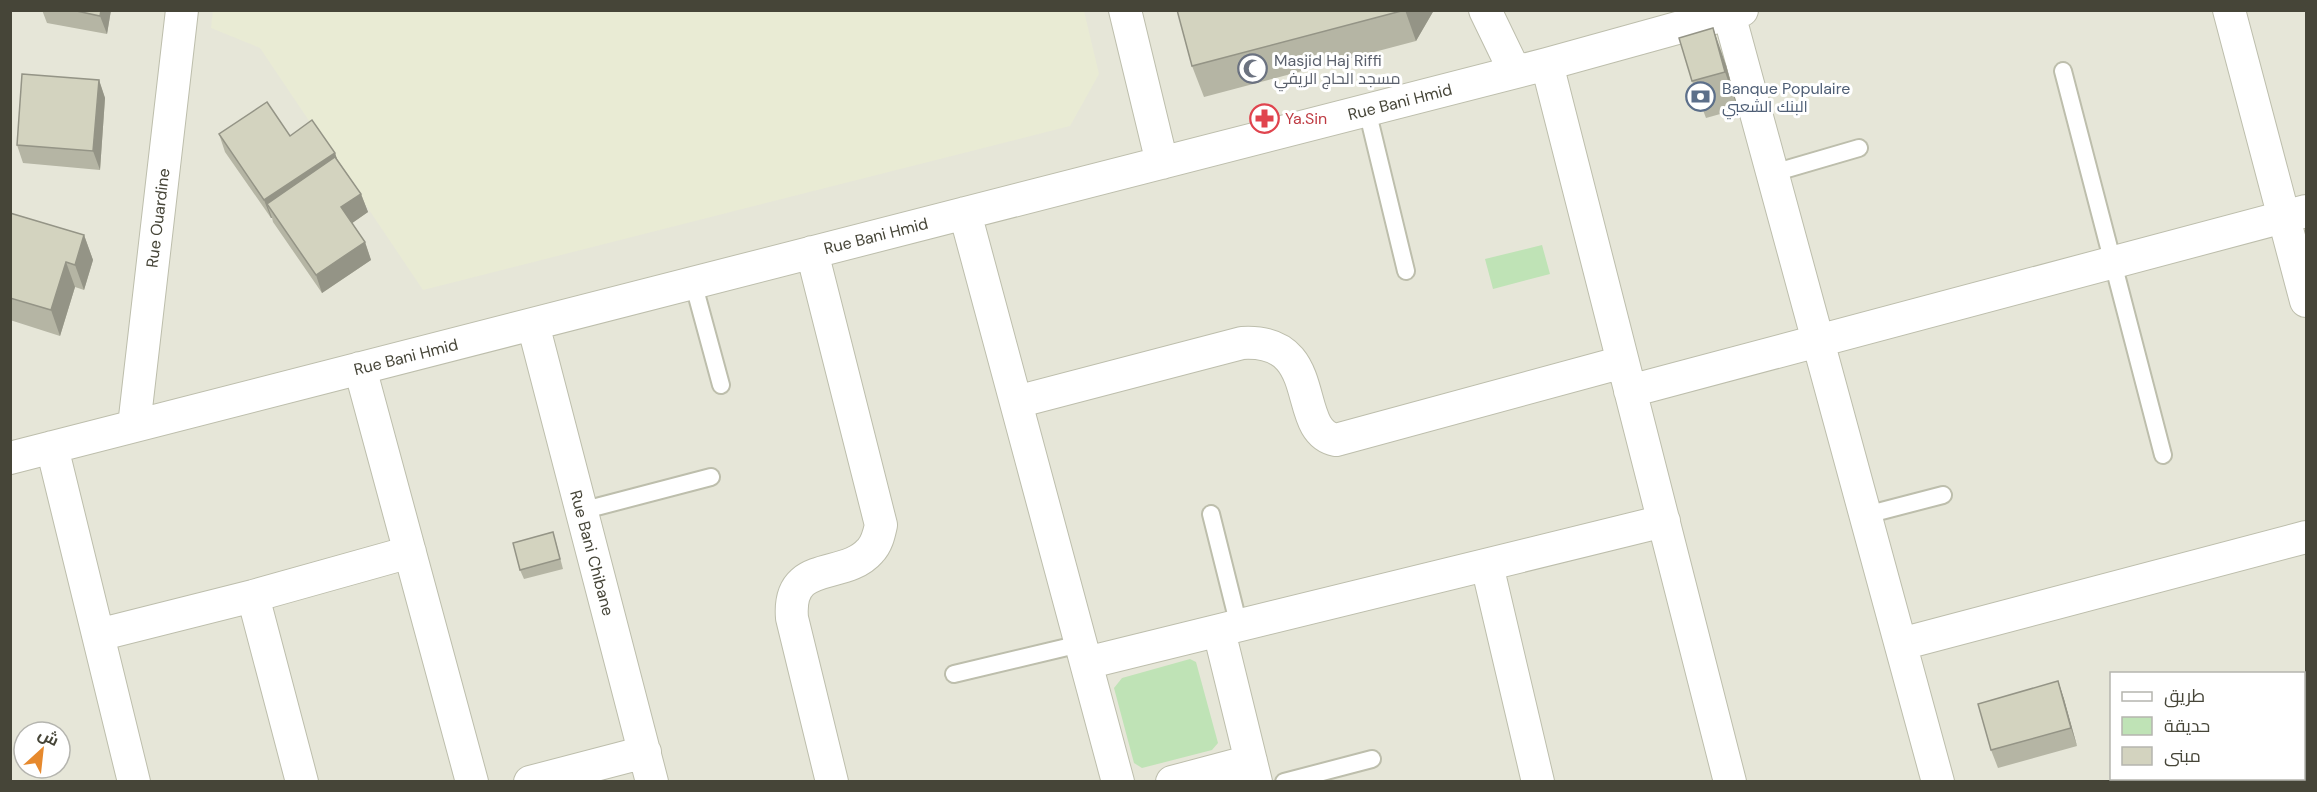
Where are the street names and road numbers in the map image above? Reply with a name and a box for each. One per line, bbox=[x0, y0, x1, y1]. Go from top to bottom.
street label: Rue Bani Hmid bbox=[1346, 79, 1454, 125]
street label: Rue Ouardine bbox=[141, 167, 175, 269]
street label: Rue Bani Hmid bbox=[822, 213, 930, 259]
street label: Rue Bani Hmid bbox=[352, 334, 460, 380]
street label: Rue Bani Chibane bbox=[565, 488, 619, 618]

